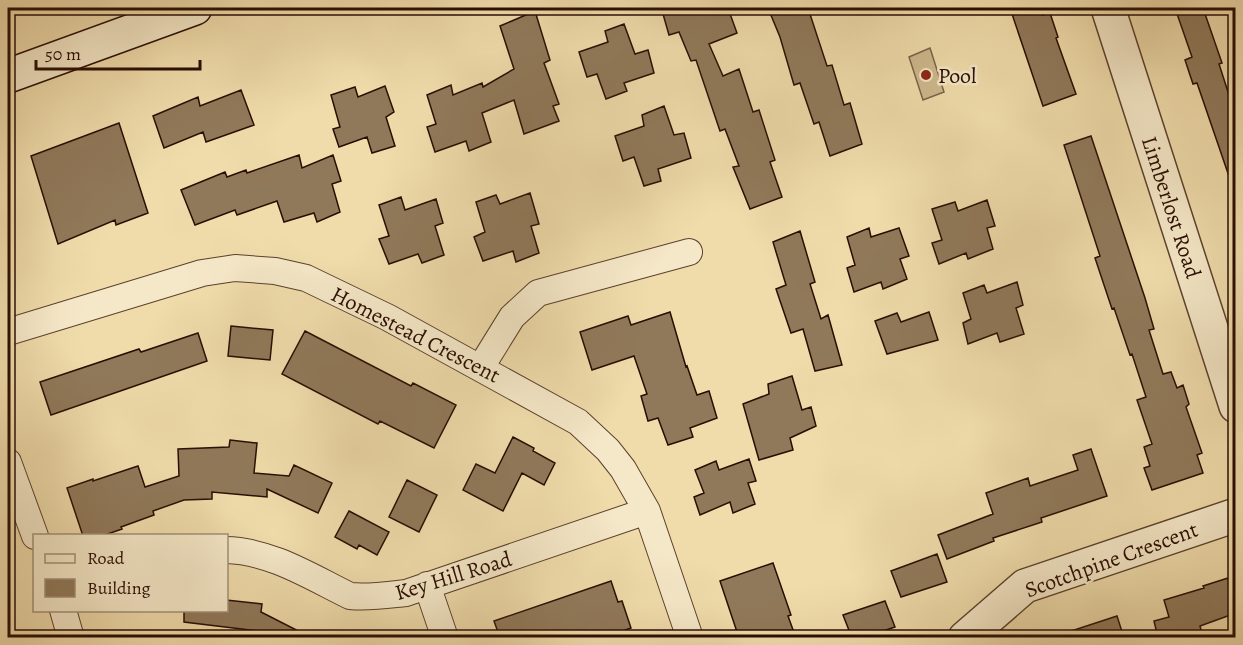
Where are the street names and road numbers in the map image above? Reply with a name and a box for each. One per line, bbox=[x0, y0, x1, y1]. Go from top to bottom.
street label: Limberlost Road bbox=[1134, 132, 1208, 282]
street label: Homestead Crescent bbox=[326, 279, 505, 390]
street label: Scotchpine Crescent bbox=[1021, 515, 1202, 605]
street label: Key Hill Road bbox=[391, 544, 516, 608]

